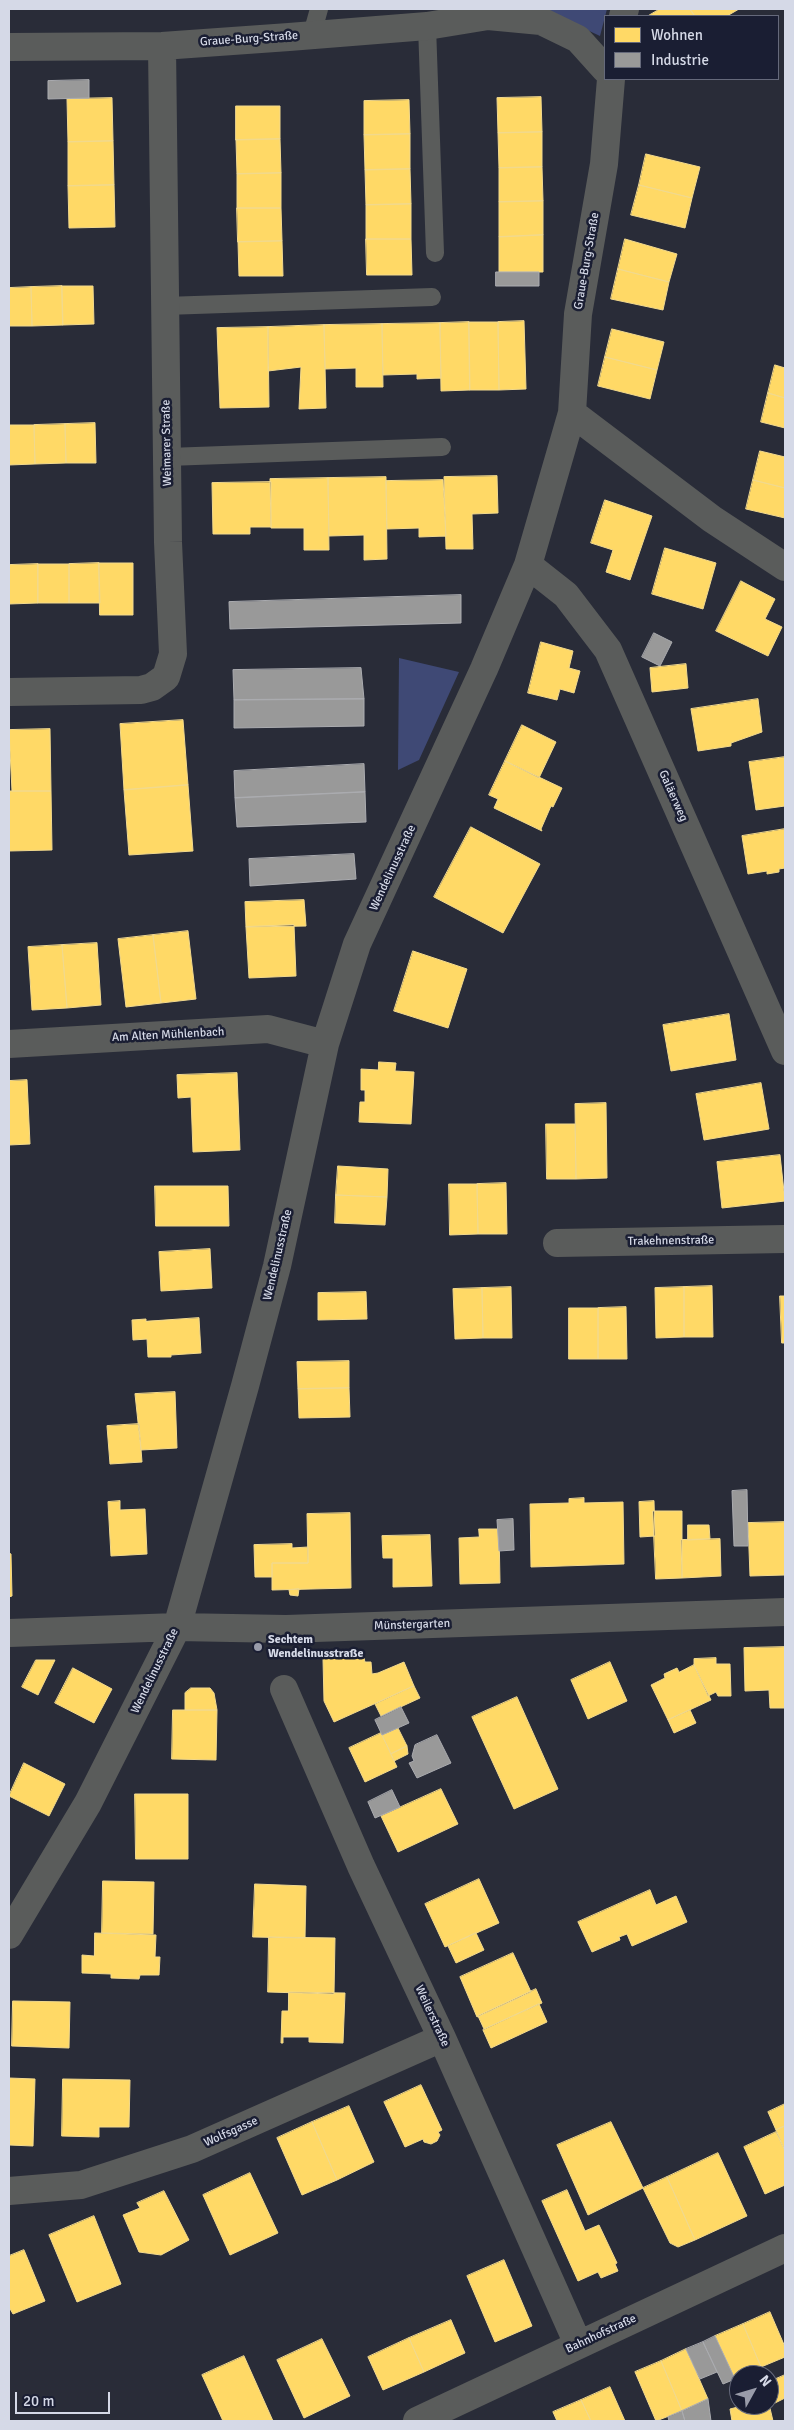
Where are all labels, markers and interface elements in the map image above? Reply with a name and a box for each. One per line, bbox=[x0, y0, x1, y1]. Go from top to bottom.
legend bbox=[604, 15, 779, 80]
text: Wohnen bbox=[651, 26, 703, 44]
street label: Graue-Burg-Straße bbox=[199, 28, 299, 50]
text: Industrie bbox=[651, 51, 709, 69]
street label: Graue-Burg-Straße bbox=[571, 211, 603, 311]
street label: Weimarer Straße bbox=[159, 400, 175, 486]
street label: Galäerweg bbox=[655, 768, 691, 824]
street label: Wendelinusstraße bbox=[367, 823, 419, 913]
street label: Am Alten Mühlenbach bbox=[111, 1025, 225, 1045]
street label: Wendelinusstraße bbox=[261, 1208, 295, 1302]
street label: Trakehnenstraße bbox=[628, 1233, 714, 1249]
street label: Münstergarten bbox=[374, 1616, 450, 1634]
street label: Wendelinusstraße bbox=[128, 1626, 182, 1716]
place label: Sechtem Wendelinusstraße bbox=[268, 1633, 363, 1661]
marker: Sechtem Wendelinusstraße bbox=[252, 1641, 264, 1653]
street label: Weilerstraße bbox=[411, 1983, 453, 2049]
street label: Wolfsgasse bbox=[202, 2114, 260, 2150]
street label: Bahnhofstraße bbox=[563, 2311, 639, 2357]
north arrow bbox=[729, 2365, 779, 2415]
text: N bbox=[756, 2372, 775, 2390]
scale bar bbox=[18, 2382, 112, 2414]
text: 20 m bbox=[23, 2392, 54, 2410]

